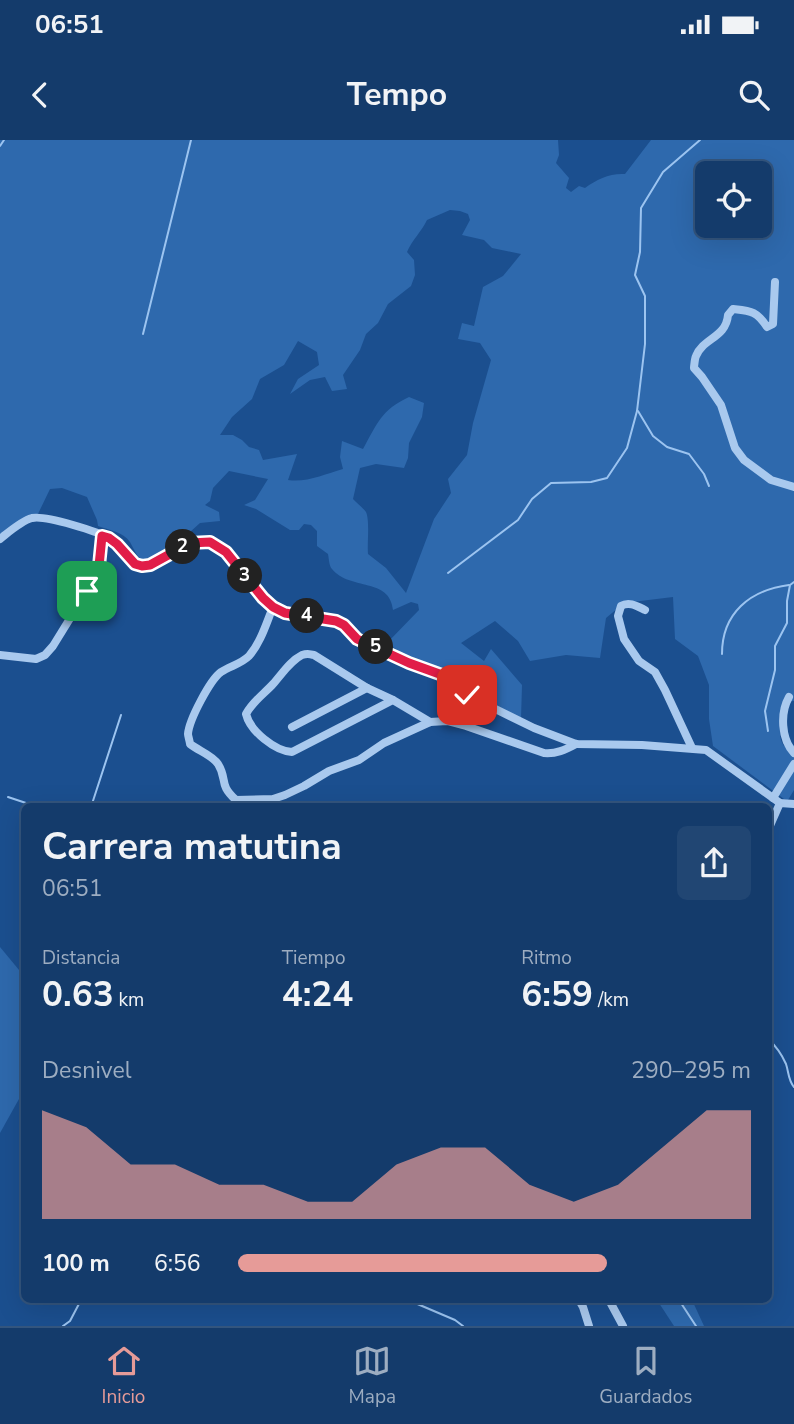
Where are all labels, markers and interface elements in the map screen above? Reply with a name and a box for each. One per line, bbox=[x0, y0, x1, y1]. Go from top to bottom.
text: 06:51 bbox=[35, 7, 104, 42]
text: Tempo bbox=[347, 73, 447, 116]
icon: back bbox=[21, 76, 59, 114]
icon: search bbox=[735, 76, 773, 114]
map controls bbox=[695, 161, 772, 238]
button: locate bbox=[695, 161, 772, 238]
pin: 2 bbox=[166, 530, 200, 564]
text: 2 bbox=[177, 533, 188, 559]
pin: 3 bbox=[228, 558, 262, 593]
pin bbox=[57, 561, 117, 621]
text: 3 bbox=[239, 562, 250, 588]
icon: arrive bbox=[68, 572, 106, 610]
pin: 4 bbox=[290, 598, 324, 634]
text: 4 bbox=[301, 602, 312, 628]
pin: 5 bbox=[358, 630, 394, 664]
text: 5 bbox=[370, 633, 381, 659]
pin bbox=[437, 665, 497, 725]
icon: check bbox=[448, 676, 486, 714]
text: Carrera matutina bbox=[42, 821, 342, 872]
button: share bbox=[677, 826, 751, 900]
text: 06:51 bbox=[42, 873, 102, 904]
text: Distancia bbox=[42, 945, 120, 971]
text: Tiempo bbox=[282, 945, 346, 971]
text: Ritmo bbox=[521, 945, 572, 971]
text: 0.63 bbox=[42, 971, 114, 1018]
text: 4:24 bbox=[282, 971, 353, 1018]
text: 6:59 bbox=[521, 971, 593, 1018]
text: km bbox=[114, 987, 144, 1013]
text: /km bbox=[593, 987, 629, 1013]
text: Desnivel bbox=[42, 1055, 132, 1086]
text: 290–295 m bbox=[631, 1055, 751, 1086]
text: 100 m bbox=[42, 1248, 110, 1279]
text: 6:56 bbox=[154, 1248, 201, 1279]
tab: Inicio bbox=[102, 1342, 145, 1410]
tab: Mapa bbox=[349, 1342, 396, 1410]
tab: Guardados bbox=[599, 1342, 692, 1410]

